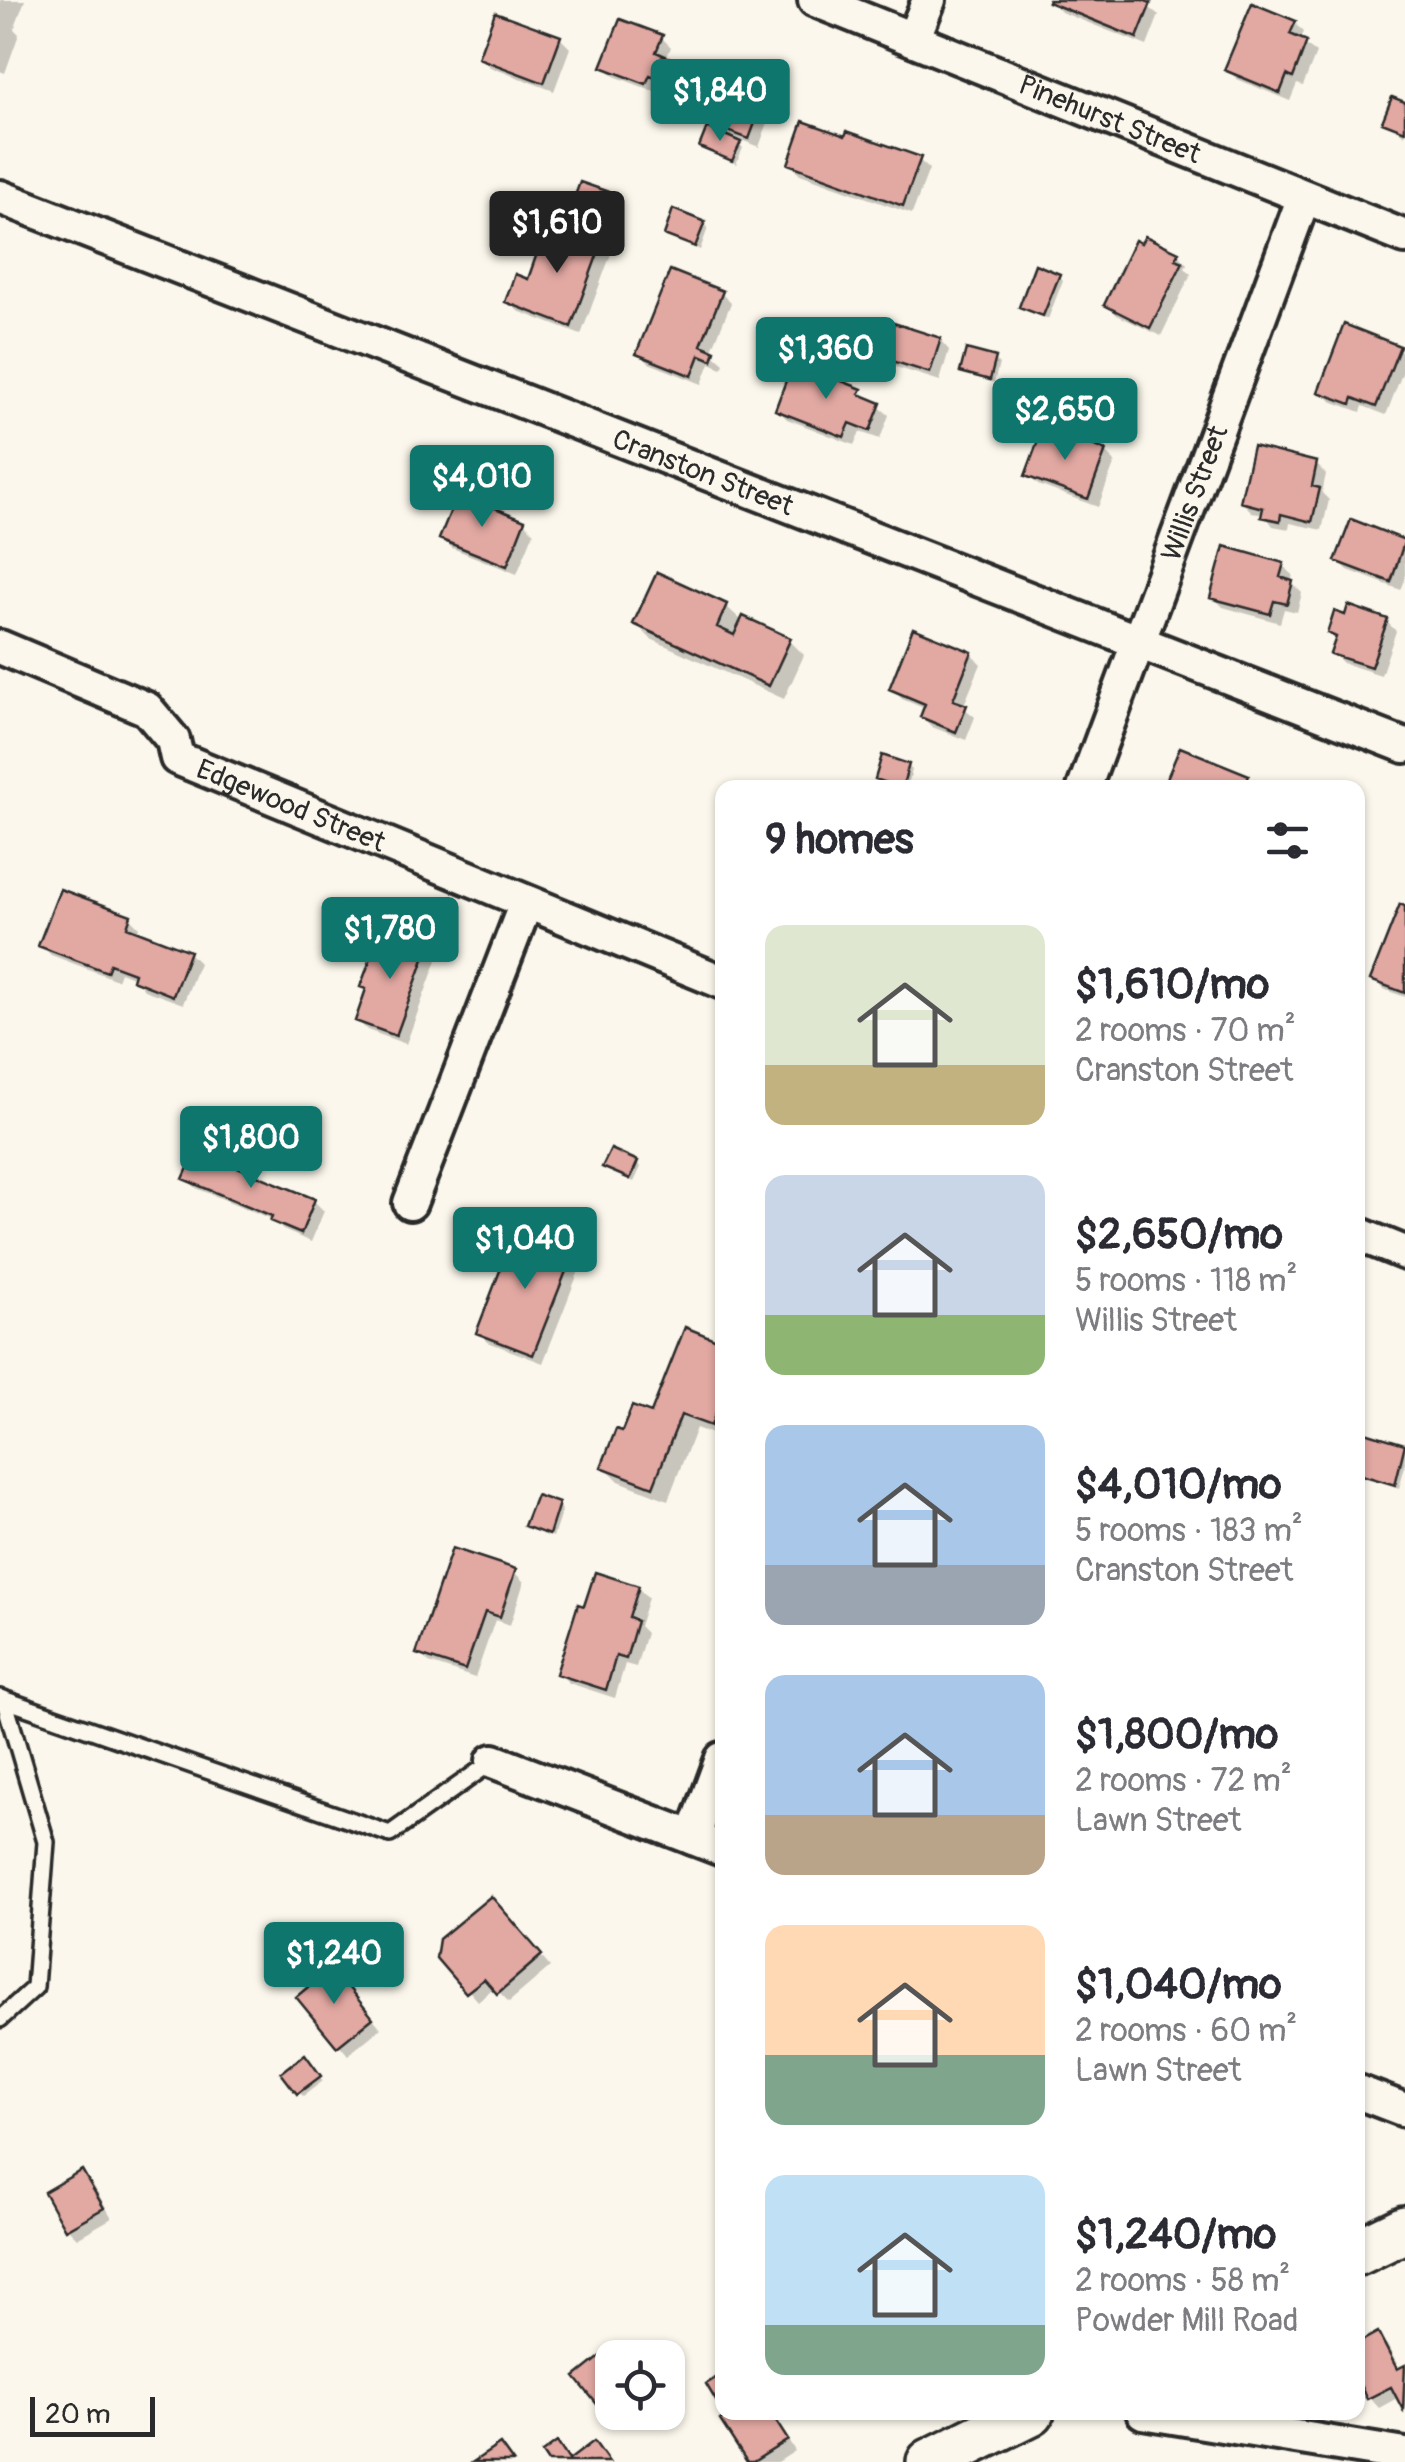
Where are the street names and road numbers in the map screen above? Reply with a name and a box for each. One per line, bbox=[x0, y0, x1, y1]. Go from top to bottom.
street label: Pinehurst Street bbox=[1013, 68, 1206, 172]
street label: Willis Street bbox=[1154, 420, 1237, 566]
street label: Cranston Street bbox=[607, 422, 799, 525]
street label: Edgewood Street bbox=[191, 752, 391, 861]

